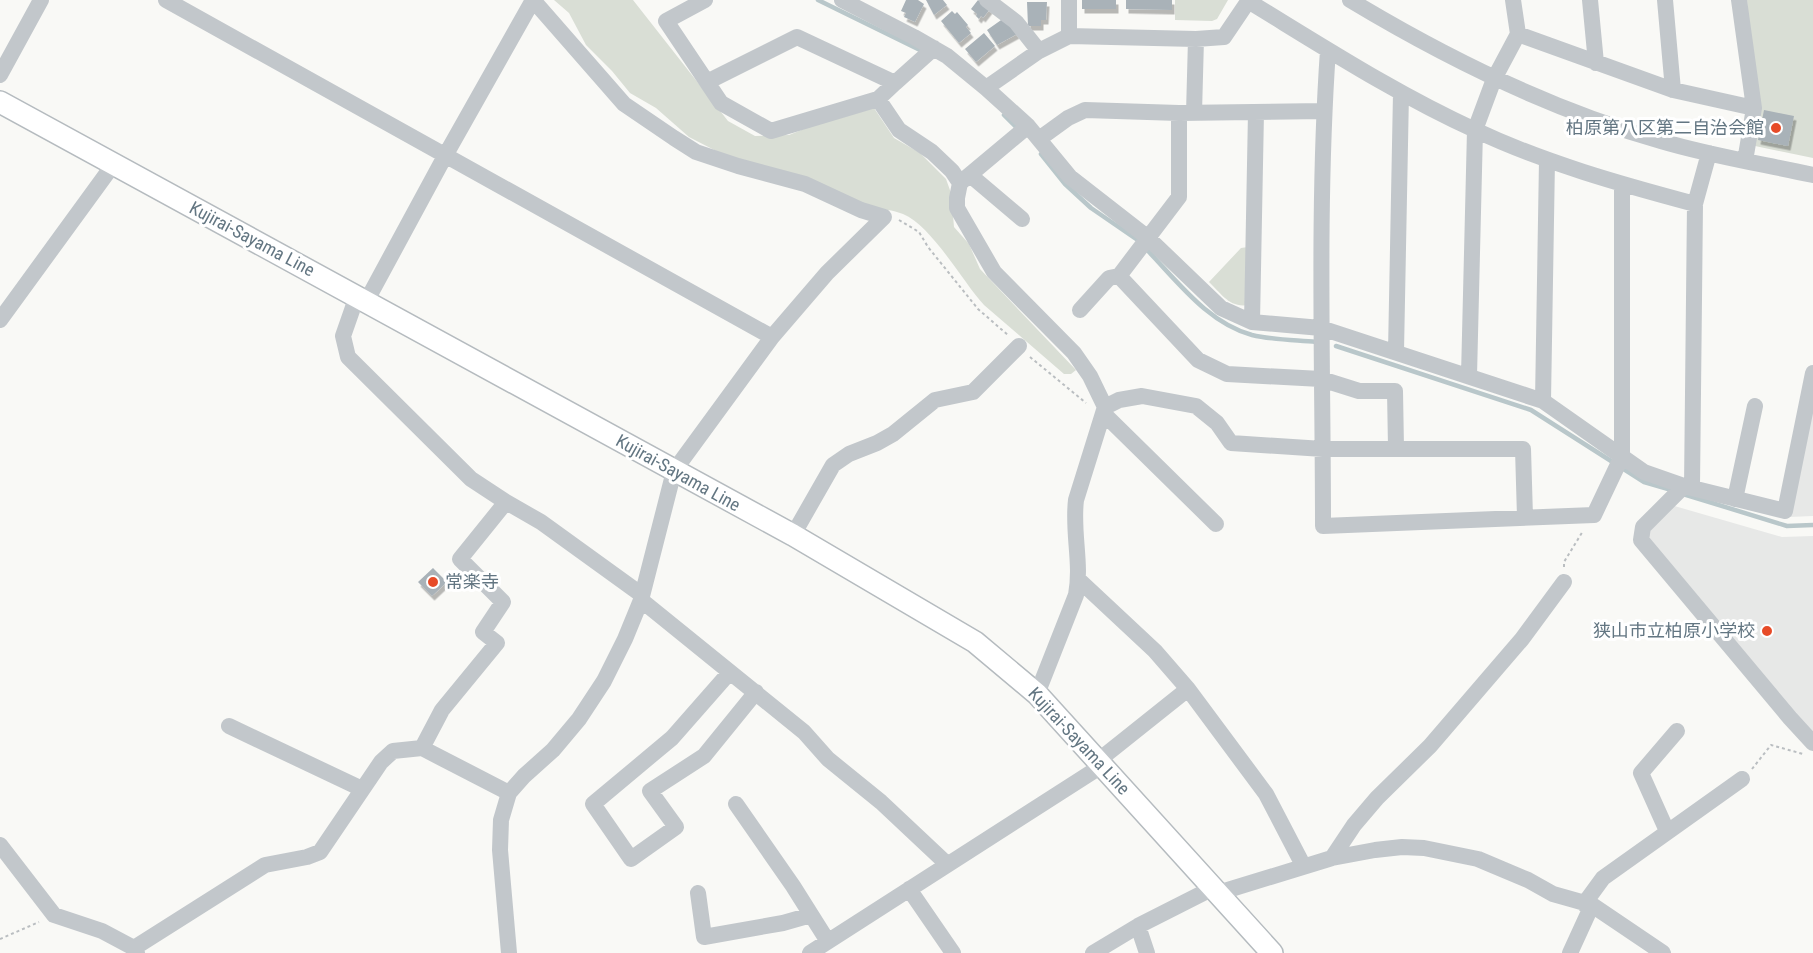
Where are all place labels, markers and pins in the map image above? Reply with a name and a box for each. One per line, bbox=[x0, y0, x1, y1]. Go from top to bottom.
place label: 柏原第八区第二自治会館 bbox=[1566, 117, 1764, 138]
marker: 柏原第八区第二自治会館 bbox=[1769, 121, 1783, 135]
place label: 常楽寺 bbox=[445, 571, 499, 592]
marker: 常楽寺 bbox=[426, 575, 440, 589]
place label: 狭山市立柏原小学校 bbox=[1593, 620, 1755, 641]
marker: 狭山市立柏原小学校 bbox=[1760, 624, 1774, 638]

